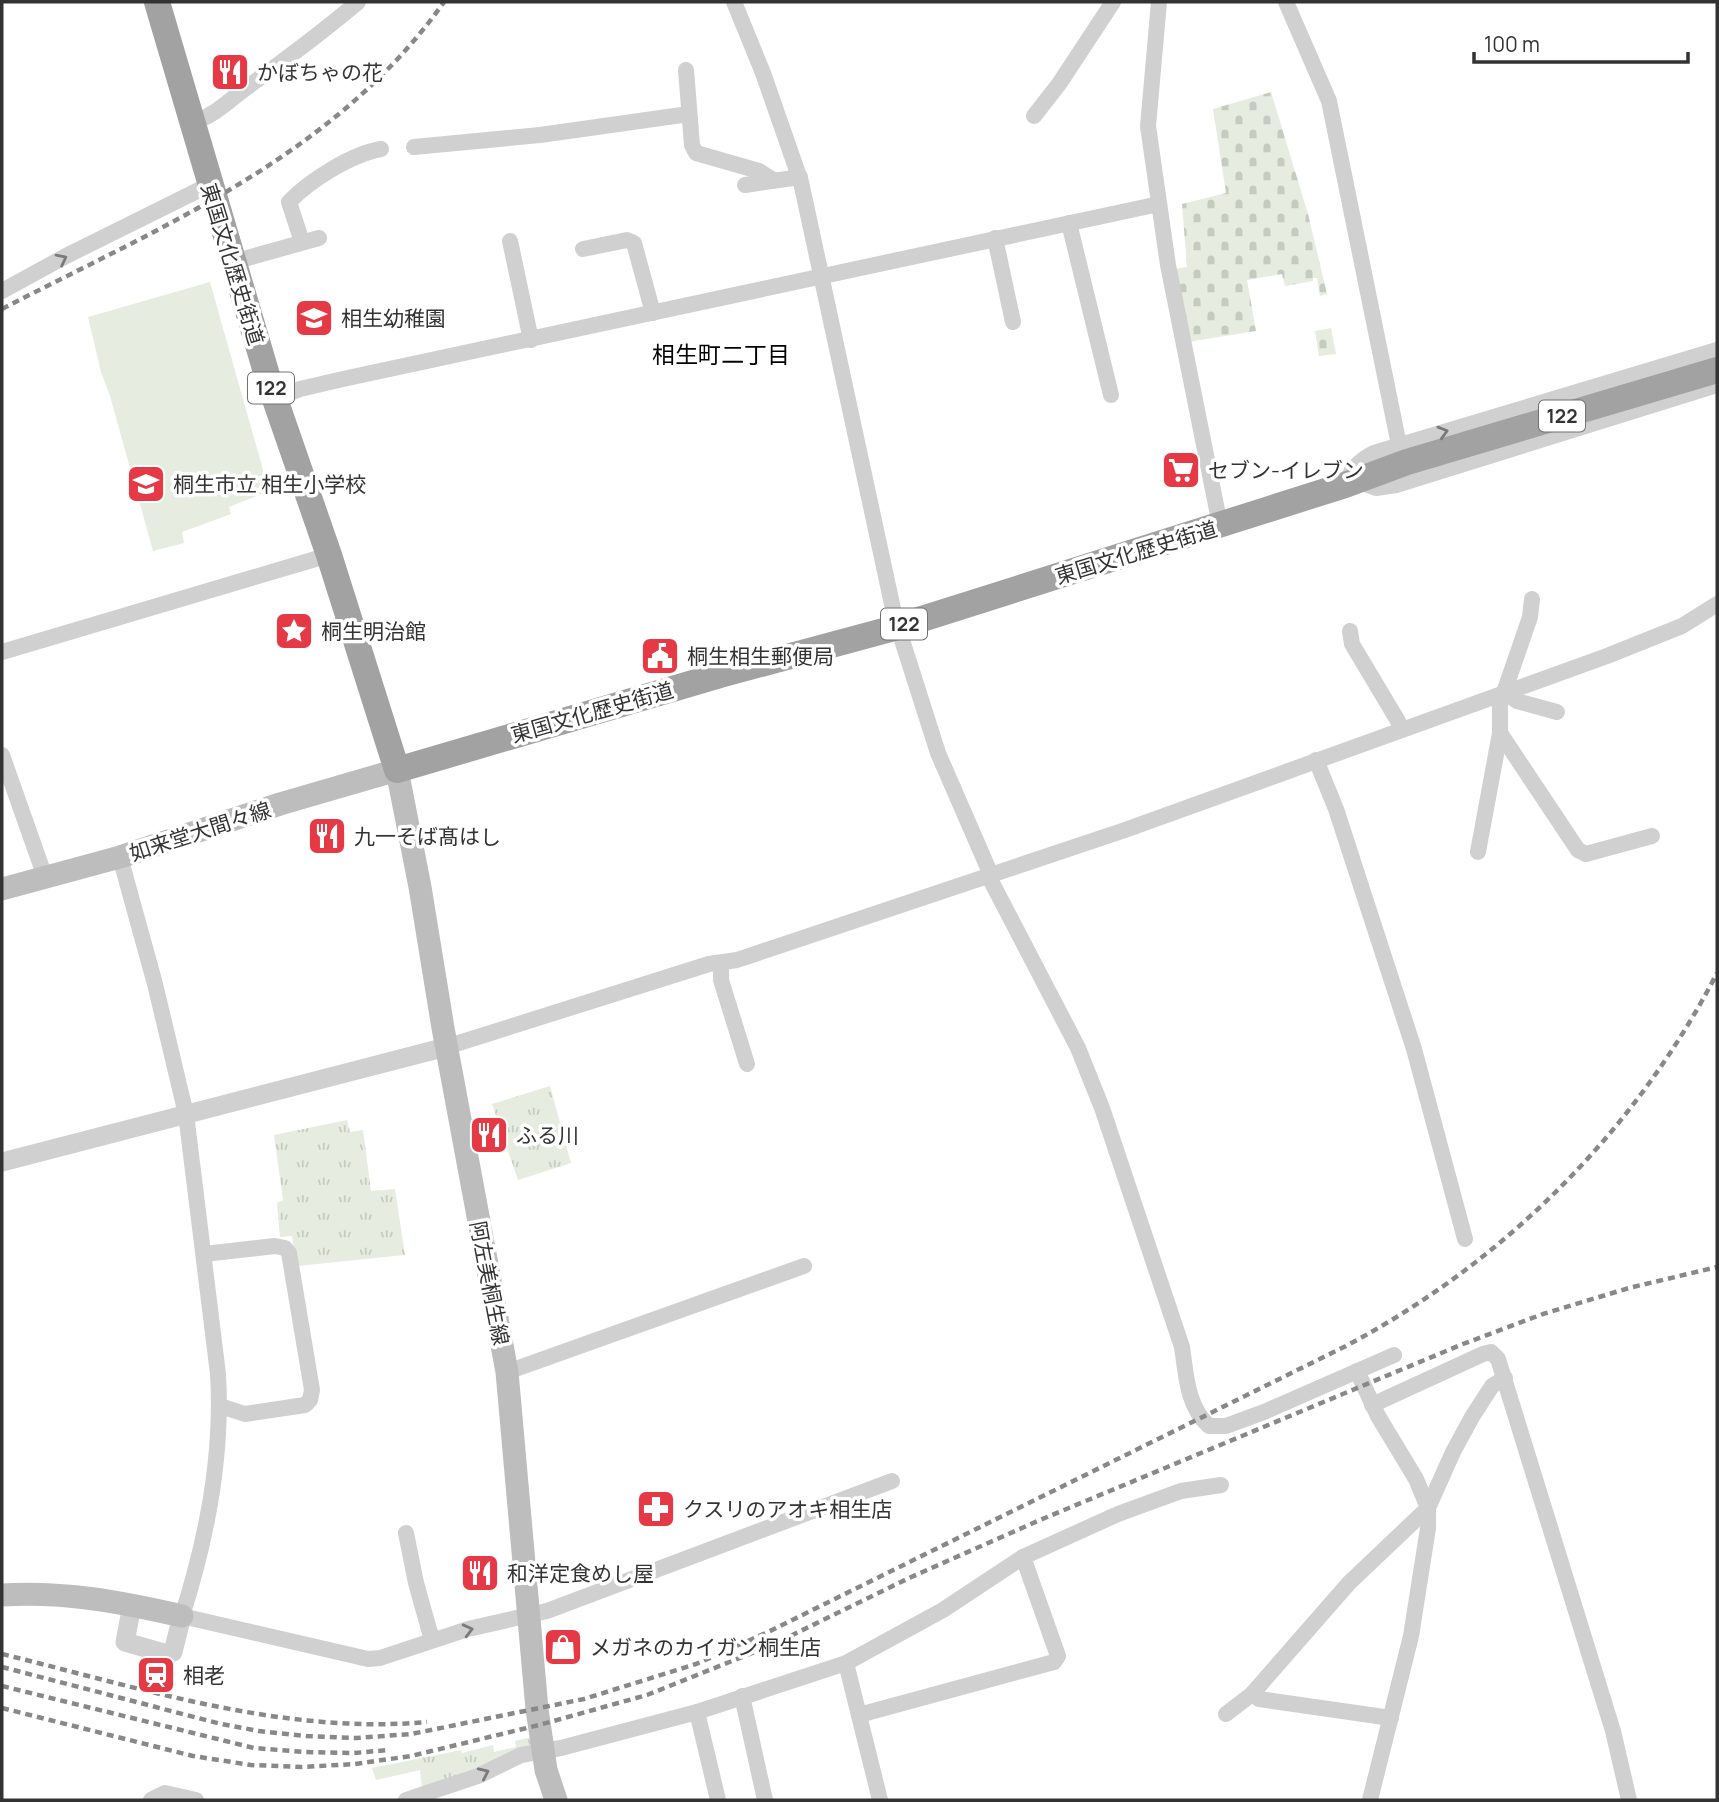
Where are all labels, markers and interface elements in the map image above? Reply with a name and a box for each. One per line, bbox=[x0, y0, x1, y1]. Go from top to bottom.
scale bar bbox=[1474, 21, 1688, 65]
text: 100 m bbox=[1484, 30, 1540, 58]
restaurant icon: かぼちゃの花 bbox=[209, 51, 251, 93]
place label: かぼちゃの花 bbox=[257, 58, 383, 86]
street label: 東国文化歴史街道 bbox=[195, 180, 271, 348]
one-way arrow bbox=[55, 253, 67, 267]
school or university icon: 相生幼稚園 bbox=[293, 297, 335, 339]
place label: 相生幼稚園 bbox=[341, 304, 446, 332]
district label: 相生町二丁目 bbox=[652, 338, 790, 370]
road number: 122 bbox=[248, 372, 294, 404]
road number: 122 bbox=[1539, 400, 1585, 432]
one-way arrow bbox=[1437, 426, 1449, 441]
supermarket icon: セブン-イレブン bbox=[1160, 449, 1202, 491]
place label: セブン-イレブン bbox=[1208, 456, 1364, 484]
school or university icon: 桐生市立 相生小学校 bbox=[125, 463, 167, 505]
place label: 桐生市立 相生小学校 bbox=[173, 470, 366, 498]
street label: 東国文化歴史街道 bbox=[1052, 514, 1220, 590]
road number: 122 bbox=[881, 608, 927, 639]
place icon: 桐生明治館 bbox=[273, 610, 315, 652]
place label: 桐生明治館 bbox=[321, 617, 426, 645]
public building icon: 桐生相生郵便局 bbox=[639, 635, 681, 677]
place label: 桐生相生郵便局 bbox=[687, 642, 834, 670]
street label: 東国文化歴史街道 bbox=[507, 675, 677, 749]
street label: 如来堂大間々線 bbox=[126, 795, 274, 867]
restaurant icon: 九一そば髙はし bbox=[306, 815, 348, 857]
place label: 九一そば髙はし bbox=[354, 822, 501, 850]
restaurant icon: ふる川 bbox=[468, 1114, 510, 1156]
place label: ふる川 bbox=[516, 1121, 579, 1149]
street label: 阿左美桐生線 bbox=[464, 1218, 516, 1348]
pharmacy icon: クスリのアオキ相生店 bbox=[635, 1488, 677, 1530]
place label: クスリのアオキ相生店 bbox=[683, 1495, 892, 1523]
restaurant icon: 和洋定食めし屋 bbox=[459, 1552, 501, 1594]
place label: 和洋定食めし屋 bbox=[507, 1559, 654, 1587]
one-way arrow bbox=[462, 1624, 474, 1638]
shop icon: メガネのカイガン桐生店 bbox=[542, 1626, 584, 1668]
place label: メガネのカイガン桐生店 bbox=[590, 1633, 821, 1661]
station icon: 相老 bbox=[135, 1654, 177, 1696]
place label: 相老 bbox=[183, 1661, 225, 1689]
one-way arrow bbox=[477, 1767, 489, 1781]

